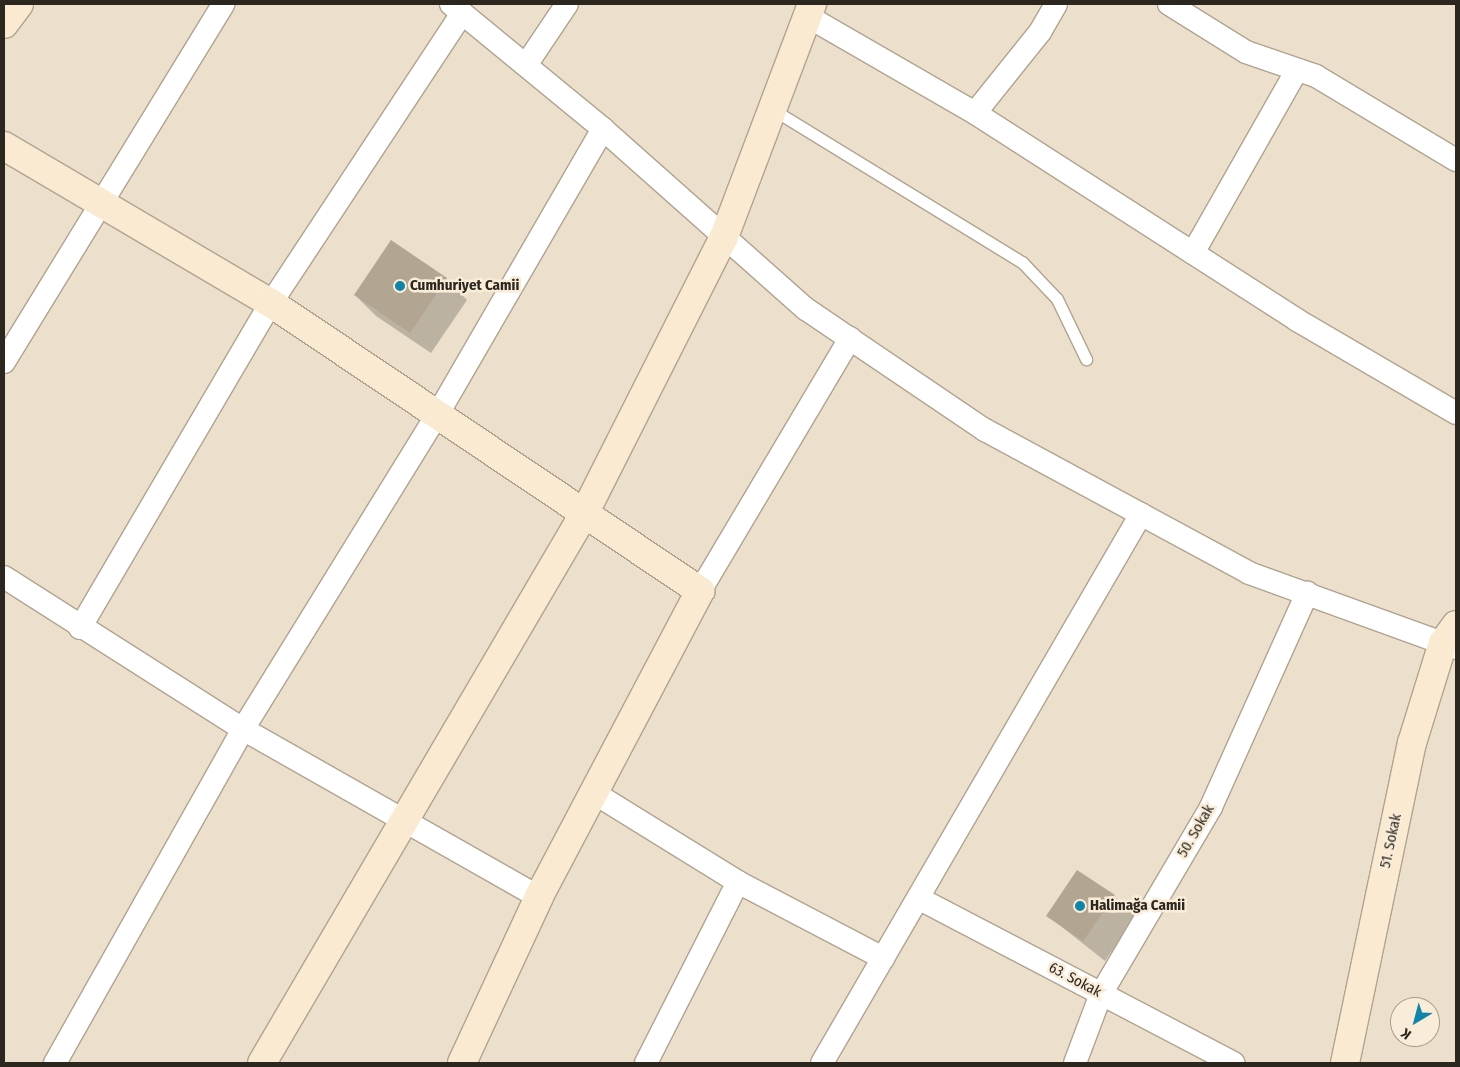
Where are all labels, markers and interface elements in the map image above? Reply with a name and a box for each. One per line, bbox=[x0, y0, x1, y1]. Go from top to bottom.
place label: Cumhuriyet Camii bbox=[410, 277, 519, 295]
marker: Cumhuriyet Camii bbox=[394, 280, 406, 292]
street label: 50. Sokak bbox=[1174, 801, 1218, 861]
street label: 51. Sokak bbox=[1376, 812, 1406, 870]
place label: Halimağa Camii bbox=[1090, 897, 1185, 915]
marker: Halimağa Camii bbox=[1074, 900, 1086, 912]
street label: 63. Sokak bbox=[1046, 959, 1104, 1001]
north arrow bbox=[1390, 997, 1440, 1047]
text: K bbox=[1398, 1024, 1415, 1043]

